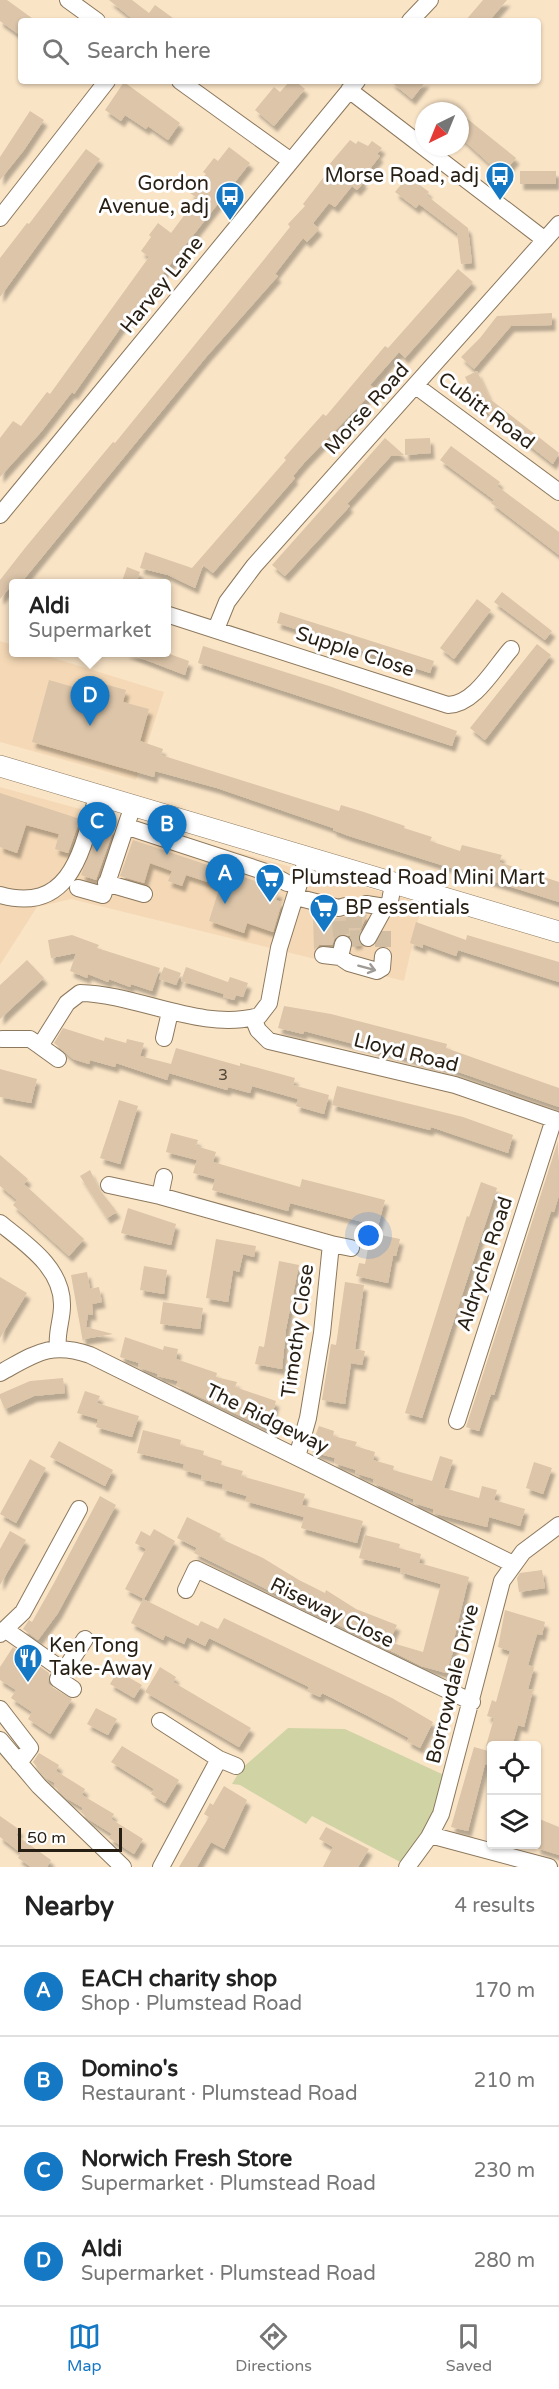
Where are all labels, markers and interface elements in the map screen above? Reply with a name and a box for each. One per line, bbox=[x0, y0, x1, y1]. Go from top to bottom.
search box bbox=[18, 18, 541, 84]
icon: search bbox=[39, 35, 72, 68]
text: Search here bbox=[87, 38, 211, 64]
north arrow bbox=[415, 102, 469, 156]
bus stop icon: Morse Road, adj bbox=[484, 160, 516, 202]
place label: Morse Road, adj bbox=[324, 164, 479, 188]
place label: Gordon Avenue, adj bbox=[98, 172, 209, 219]
bus stop icon: Gordon Avenue, adj bbox=[214, 180, 246, 222]
street label: Harvey Lane bbox=[116, 232, 208, 338]
street label: Morse Road bbox=[320, 358, 414, 460]
street label: Cubitt Road bbox=[433, 367, 539, 455]
popup bbox=[9, 579, 171, 657]
text: Aldi bbox=[29, 593, 70, 619]
text: Supermarket bbox=[29, 619, 151, 643]
street label: Supple Close bbox=[293, 622, 417, 682]
pin: D bbox=[70, 676, 110, 726]
pin: C bbox=[78, 802, 116, 852]
pin: B bbox=[148, 806, 186, 855]
pin: A bbox=[206, 854, 244, 904]
supermarket icon: Plumstead Road Mini Mart bbox=[254, 862, 286, 904]
place label: Plumstead Road Mini Mart bbox=[291, 866, 545, 890]
supermarket icon: BP essentials bbox=[308, 892, 340, 934]
place label: BP essentials bbox=[345, 896, 470, 920]
one-way arrow bbox=[357, 963, 376, 974]
street label: Lloyd Road bbox=[351, 1028, 461, 1078]
house number: 3 bbox=[218, 1065, 228, 1085]
street label: Aldryche Road bbox=[452, 1194, 518, 1334]
your location bbox=[354, 1221, 383, 1250]
street label: Timothy Close bbox=[277, 1263, 319, 1399]
street label: The Ridgeway bbox=[202, 1379, 333, 1459]
street label: Riseway Close bbox=[266, 1573, 398, 1653]
street label: Borrowdale Drive bbox=[422, 1602, 484, 1766]
place label: Ken Tong Take-Away bbox=[49, 1634, 153, 1681]
restaurant icon: Ken Tong Take-Away bbox=[12, 1642, 44, 1684]
map controls bbox=[487, 1741, 541, 1849]
button: locate bbox=[487, 1741, 541, 1795]
button: layers bbox=[487, 1795, 541, 1849]
scale bar bbox=[18, 1825, 122, 1852]
text: 50 m bbox=[27, 1828, 66, 1848]
text: Nearby bbox=[24, 1891, 114, 1922]
text: 4 results bbox=[455, 1894, 535, 1918]
text: EACH charity shop bbox=[81, 1966, 277, 1992]
text: A bbox=[36, 1979, 51, 2003]
text: 170 m bbox=[474, 1979, 535, 2003]
text: Shop · Plumstead Road bbox=[81, 1992, 302, 2016]
text: Domino's bbox=[81, 2056, 178, 2082]
text: B bbox=[37, 2069, 50, 2093]
text: 210 m bbox=[474, 2069, 535, 2093]
text: Restaurant · Plumstead Road bbox=[81, 2082, 358, 2106]
text: Norwich Fresh Store bbox=[81, 2146, 292, 2172]
text: C bbox=[37, 2159, 50, 2183]
text: 230 m bbox=[474, 2159, 535, 2183]
text: Supermarket · Plumstead Road bbox=[81, 2172, 376, 2196]
text: Aldi bbox=[81, 2236, 122, 2262]
text: D bbox=[36, 2249, 51, 2273]
text: 280 m bbox=[474, 2249, 535, 2273]
text: Supermarket · Plumstead Road bbox=[81, 2262, 376, 2286]
tab: Map bbox=[67, 2320, 101, 2376]
tab: Directions bbox=[235, 2320, 312, 2376]
tab: Saved bbox=[446, 2320, 492, 2376]

